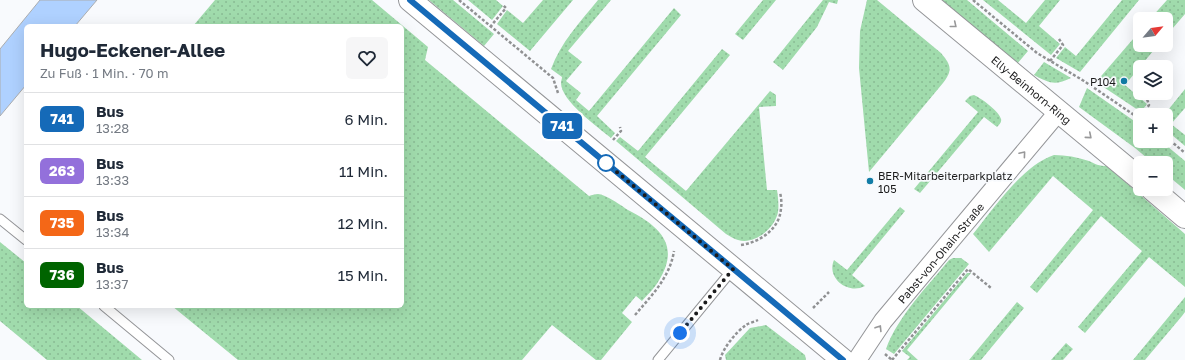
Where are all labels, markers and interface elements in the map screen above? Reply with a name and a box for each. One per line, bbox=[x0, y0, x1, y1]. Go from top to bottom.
north arrow bbox=[1133, 12, 1173, 52]
map controls bbox=[1133, 12, 1173, 196]
one-way arrow bbox=[949, 20, 957, 27]
button: heart bbox=[346, 37, 388, 79]
text: Hugo-Eckener-Allee bbox=[40, 38, 225, 61]
street label: Elly-Beinhorn-Ring bbox=[989, 52, 1074, 126]
button: layers bbox=[1133, 60, 1173, 100]
text: Zu Fuß · 1 Min. · 70 m bbox=[40, 65, 168, 81]
place label: P104 bbox=[1090, 75, 1116, 88]
marker: P104 bbox=[1119, 76, 1129, 86]
text: Bus bbox=[96, 102, 124, 120]
button: + bbox=[1133, 108, 1173, 148]
text: 741 bbox=[50, 110, 74, 127]
text: 6 Min. bbox=[345, 110, 388, 128]
line badge: 741 bbox=[539, 113, 585, 139]
text: 741 bbox=[550, 117, 574, 134]
text: 13:28 bbox=[96, 120, 129, 136]
one-way arrow bbox=[1084, 132, 1091, 139]
one-way arrow bbox=[1019, 151, 1026, 158]
text: Bus bbox=[96, 154, 124, 172]
unlabelled marker bbox=[597, 154, 615, 172]
button: − bbox=[1133, 156, 1173, 196]
text: 263 bbox=[49, 162, 75, 179]
text: 11 Min. bbox=[339, 162, 388, 180]
place label: BER-Mitarbeiterparkplatz 105 bbox=[878, 169, 1013, 195]
text: 13:33 bbox=[96, 172, 129, 188]
marker: BER-Mitarbeiterparkplatz 105 bbox=[865, 176, 875, 186]
street label: Pabst-von-Ohain-Straße bbox=[894, 200, 986, 306]
text: Bus bbox=[96, 206, 124, 224]
text: 735 bbox=[50, 214, 74, 231]
text: 12 Min. bbox=[338, 214, 388, 232]
text: 13:34 bbox=[96, 224, 129, 240]
text: Bus bbox=[96, 258, 124, 276]
text: 736 bbox=[49, 266, 75, 283]
text: 15 Min. bbox=[338, 266, 388, 284]
text: 13:37 bbox=[96, 276, 128, 292]
your location bbox=[670, 323, 690, 343]
one-way arrow bbox=[874, 325, 881, 332]

